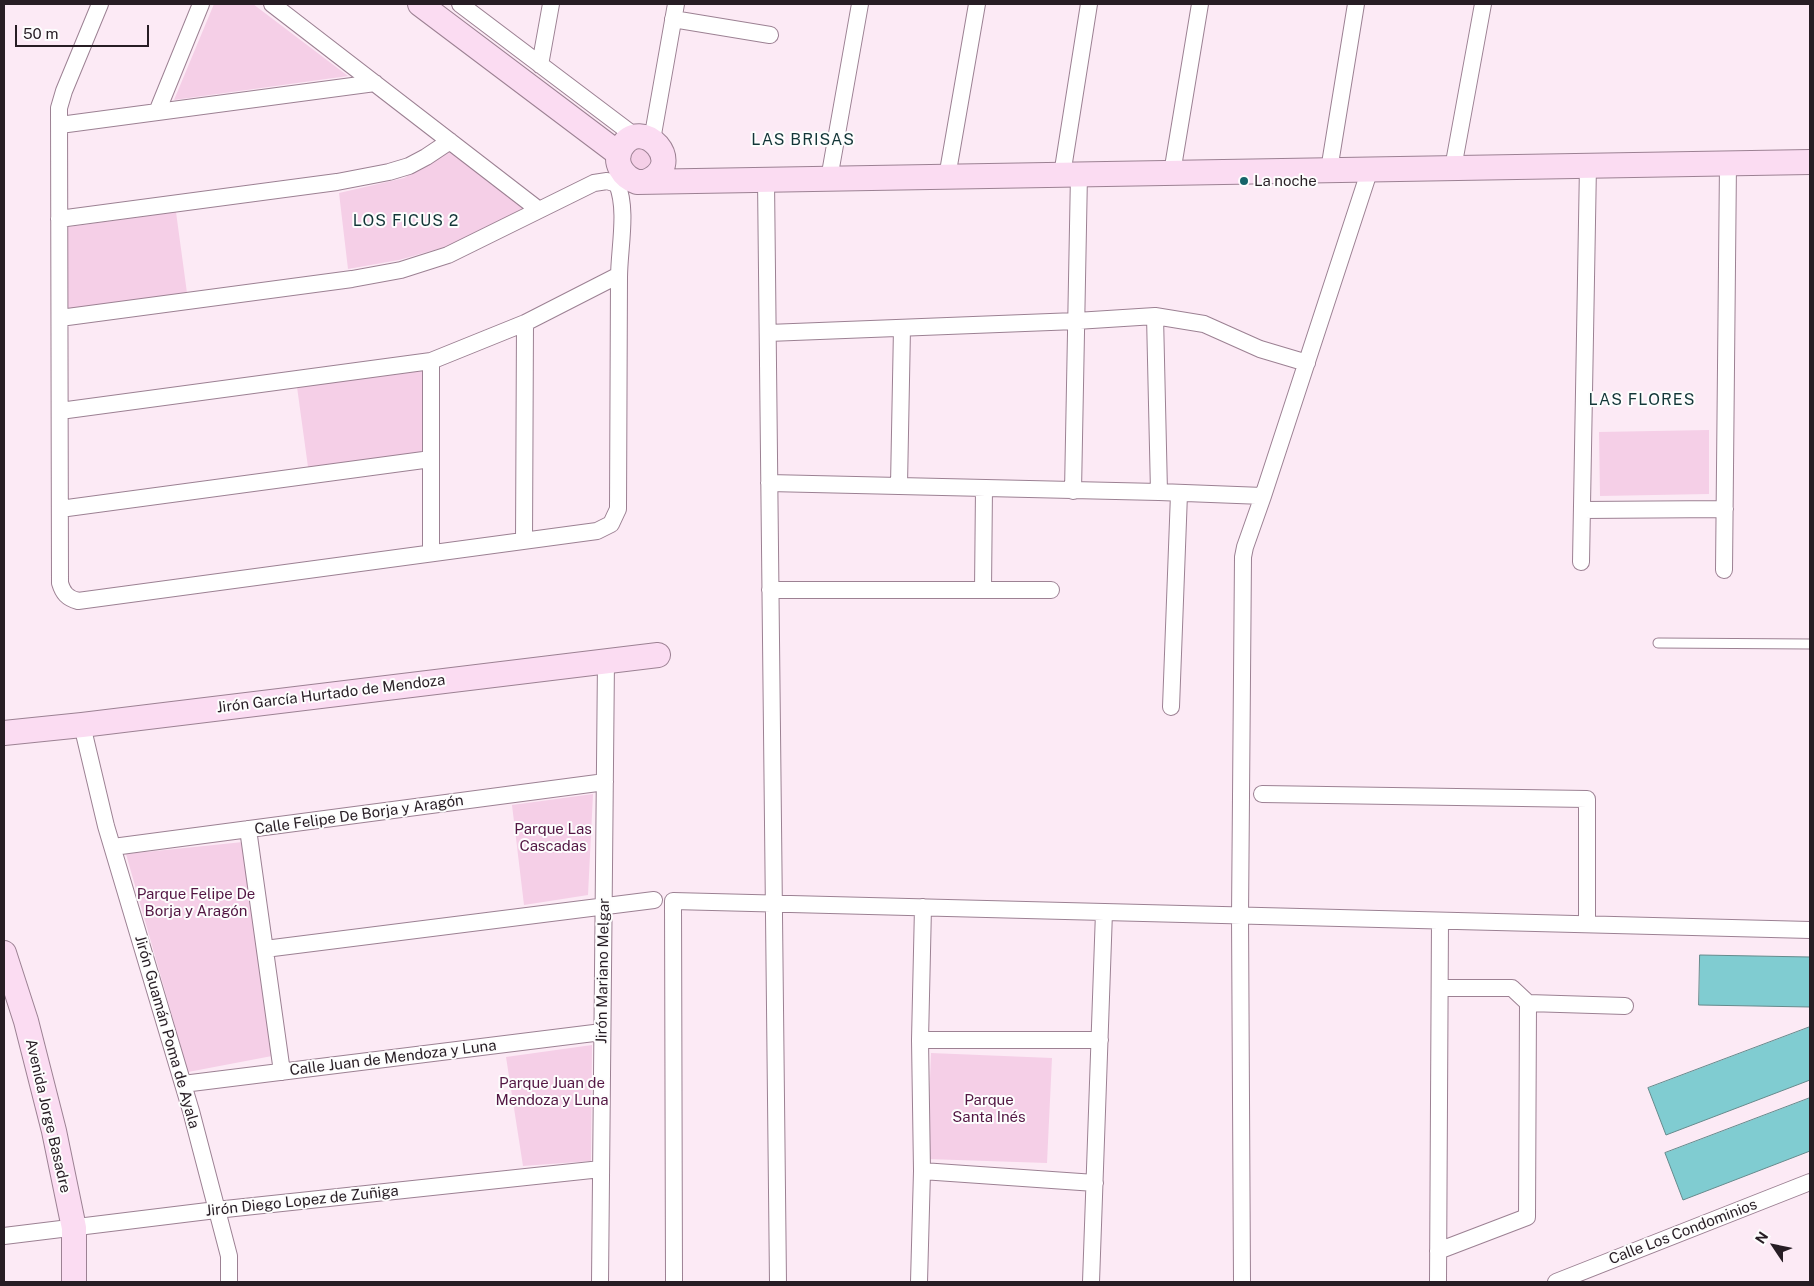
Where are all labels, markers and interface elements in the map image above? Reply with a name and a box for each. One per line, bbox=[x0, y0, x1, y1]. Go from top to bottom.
scale bar bbox=[18, 15, 151, 47]
text: 50 m bbox=[23, 25, 58, 42]
district label: LAS BRISAS bbox=[750, 130, 856, 150]
place label: La noche bbox=[1254, 172, 1317, 190]
marker: La noche bbox=[1238, 175, 1250, 187]
district label: LOS FICUS 2 bbox=[351, 211, 461, 231]
district label: LAS FLORES bbox=[1587, 390, 1697, 410]
street label: Jirón García Hurtado de Mendoza bbox=[216, 671, 446, 717]
street label: Calle Felipe De Borja y Aragón bbox=[253, 791, 465, 839]
park label: Parque Las Cascadas bbox=[514, 820, 592, 855]
park label: Parque Felipe De Borja y Aragón bbox=[137, 885, 255, 920]
street label: Jirón Mariano Melgar bbox=[593, 898, 613, 1044]
street label: Jirón Guamán Poma de Ayala bbox=[131, 933, 203, 1131]
street label: Calle Juan de Mendoza y Luna bbox=[289, 1036, 497, 1080]
street label: Avenida Jorge Basadre bbox=[22, 1037, 74, 1195]
park label: Parque Juan de Mendoza y Luna bbox=[496, 1074, 608, 1109]
park label: Parque Santa Inés bbox=[952, 1091, 1026, 1126]
street label: Jirón Diego Lopez de Zuñiga bbox=[205, 1182, 399, 1220]
street label: Calle Los Condominios bbox=[1606, 1195, 1760, 1269]
north arrow bbox=[1749, 1221, 1799, 1271]
text: N bbox=[1752, 1229, 1771, 1247]

